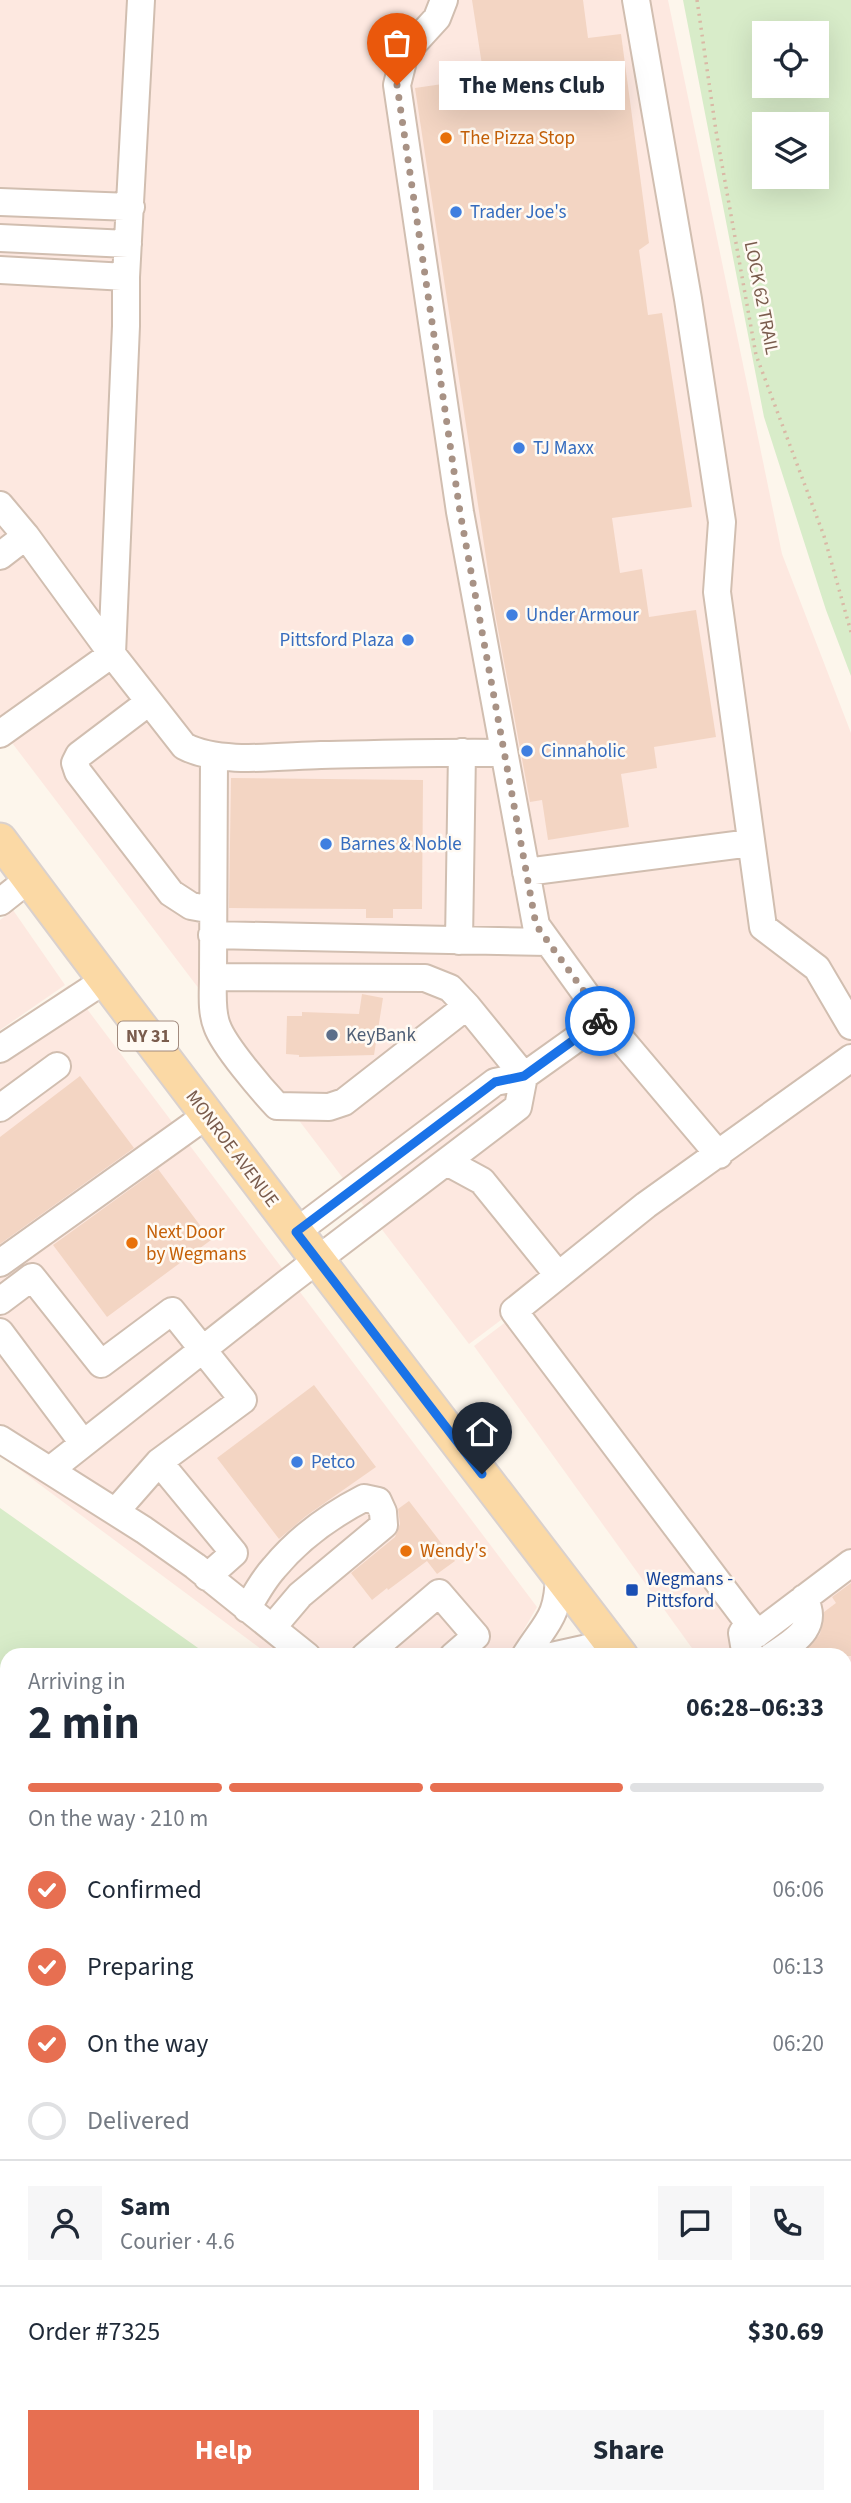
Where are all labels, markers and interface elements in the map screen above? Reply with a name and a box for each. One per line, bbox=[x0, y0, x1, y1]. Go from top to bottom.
pin bbox=[367, 13, 427, 85]
map controls bbox=[752, 21, 829, 189]
button: locate bbox=[752, 21, 829, 98]
icon: bag bbox=[378, 24, 416, 62]
callout: The Mens Club bbox=[439, 60, 624, 110]
text: The Mens Club bbox=[459, 69, 605, 102]
button: layers bbox=[752, 112, 829, 189]
place label: The Pizza Stop bbox=[460, 125, 575, 152]
marker: The Pizza Stop bbox=[438, 130, 454, 146]
place label: Trader Joe's bbox=[470, 199, 567, 226]
marker: Trader Joe's bbox=[448, 204, 464, 220]
street label: LOCK 62 TRAIL bbox=[737, 239, 785, 357]
place label: TJ Maxx bbox=[533, 435, 595, 462]
marker: TJ Maxx bbox=[511, 440, 527, 456]
place label: Under Armour bbox=[526, 602, 639, 629]
marker: Under Armour bbox=[504, 607, 520, 623]
place label: Pittsford Plaza bbox=[280, 627, 394, 654]
marker: Pittsford Plaza bbox=[400, 632, 416, 648]
place label: Cinnaholic bbox=[541, 738, 626, 765]
marker: Cinnaholic bbox=[519, 743, 535, 759]
place label: Barnes & Noble bbox=[340, 831, 462, 858]
marker: Barnes & Noble bbox=[318, 836, 334, 852]
courier bbox=[565, 986, 635, 1056]
icon: bike bbox=[581, 1002, 619, 1040]
road number: NY 31 bbox=[118, 1021, 178, 1050]
place label: KeyBank bbox=[346, 1022, 416, 1049]
marker: KeyBank bbox=[324, 1027, 340, 1043]
street label: MONROE AVENUE bbox=[179, 1085, 285, 1213]
place label: Next Door by Wegmans bbox=[146, 1219, 247, 1268]
marker: Next Door by Wegmans bbox=[124, 1235, 140, 1251]
pin bbox=[452, 1402, 512, 1474]
icon: home bbox=[463, 1413, 501, 1451]
place label: Petco bbox=[311, 1449, 355, 1476]
marker: Petco bbox=[289, 1454, 305, 1470]
place label: Wendy's bbox=[420, 1538, 487, 1565]
marker: Wendy's bbox=[398, 1543, 414, 1559]
place label: Wegmans - Pittsford bbox=[646, 1566, 733, 1615]
marker: Wegmans - Pittsford bbox=[624, 1582, 640, 1598]
text: Arriving in bbox=[28, 1665, 126, 1698]
text: 06:28–06:33 bbox=[686, 1689, 824, 1726]
text: 2 min bbox=[28, 1691, 140, 1756]
text: On the way · 210 m bbox=[28, 1802, 208, 1835]
icon: check bbox=[28, 1871, 66, 1909]
text: Confirmed bbox=[87, 1871, 202, 1908]
text: 06:06 bbox=[773, 1873, 824, 1906]
icon: check bbox=[28, 1948, 66, 1986]
text: Preparing bbox=[87, 1948, 193, 1985]
text: 06:13 bbox=[773, 1950, 824, 1983]
icon: check bbox=[28, 2025, 66, 2063]
text: On the way bbox=[87, 2025, 208, 2062]
text: 06:20 bbox=[773, 2027, 824, 2060]
text: Delivered bbox=[87, 2102, 190, 2139]
button: person bbox=[28, 2186, 102, 2260]
button: chat bbox=[658, 2186, 732, 2260]
button: phone bbox=[750, 2186, 824, 2260]
text: Sam bbox=[120, 2188, 170, 2225]
text: Courier · 4.6 bbox=[120, 2225, 235, 2258]
text: Order #7325 bbox=[28, 2313, 160, 2350]
text: $30.69 bbox=[748, 2313, 824, 2350]
button: Help bbox=[28, 2410, 419, 2490]
button: Share bbox=[433, 2410, 824, 2490]

